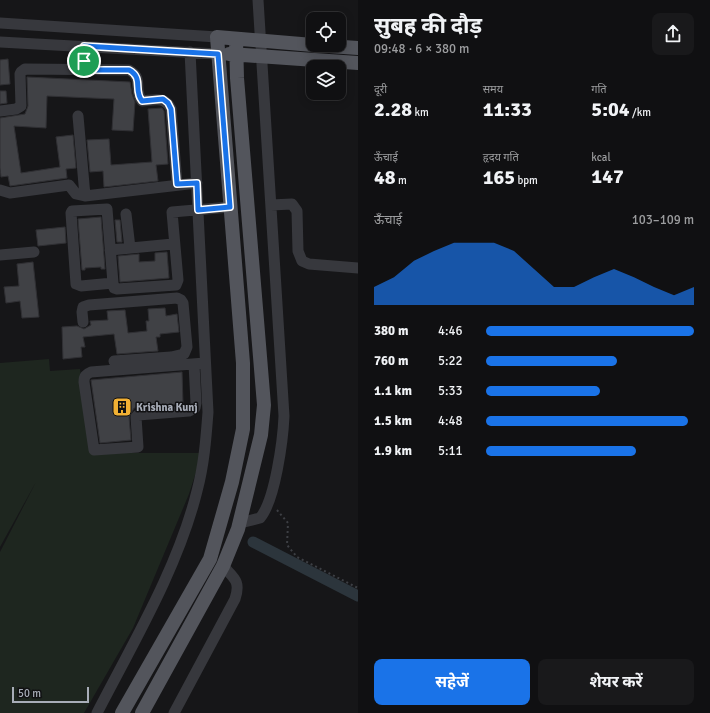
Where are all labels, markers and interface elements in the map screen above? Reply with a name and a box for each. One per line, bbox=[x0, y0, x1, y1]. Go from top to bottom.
map controls bbox=[306, 12, 346, 100]
button: locate bbox=[306, 12, 346, 52]
text: सुबह की दौड़ bbox=[374, 12, 482, 39]
button: share bbox=[652, 13, 694, 55]
text: 09:48 · 6 × 380 m bbox=[374, 41, 469, 57]
pin bbox=[67, 44, 101, 78]
icon: arrive bbox=[73, 50, 95, 72]
button: layers bbox=[306, 60, 346, 100]
text: दूरी bbox=[374, 83, 387, 96]
text: समय bbox=[483, 83, 503, 96]
text: गति bbox=[591, 83, 607, 96]
text: 2.28 bbox=[374, 97, 412, 122]
text: 11:33 bbox=[483, 97, 532, 122]
text: 5:04 bbox=[591, 97, 630, 122]
text: km bbox=[412, 106, 429, 119]
text: /km bbox=[630, 106, 651, 119]
text: ऊँचाई bbox=[374, 151, 398, 164]
text: हृदय गति bbox=[483, 151, 519, 164]
text: kcal bbox=[591, 151, 611, 164]
text: 147 bbox=[591, 164, 624, 189]
text: 48 bbox=[374, 165, 396, 190]
text: 165 bbox=[483, 165, 515, 190]
text: m bbox=[396, 174, 407, 187]
text: bpm bbox=[515, 174, 538, 187]
text: ऊँचाई bbox=[374, 212, 402, 228]
text: 103–109 m bbox=[632, 212, 694, 228]
text: 380 m bbox=[374, 323, 408, 339]
text: 4:46 bbox=[438, 323, 463, 339]
text: 760 m bbox=[374, 353, 408, 369]
text: 5:22 bbox=[438, 353, 463, 369]
text: 1.1 km bbox=[374, 383, 412, 399]
text: 5:33 bbox=[438, 383, 463, 399]
building icon: Krishna Kunj bbox=[111, 396, 133, 418]
place label: Krishna Kunj bbox=[136, 401, 198, 414]
text: 1.5 km bbox=[374, 413, 412, 429]
text: 4:48 bbox=[438, 413, 463, 429]
text: 1.9 km bbox=[374, 443, 412, 459]
text: 5:11 bbox=[438, 443, 463, 459]
button: सहेजें bbox=[374, 659, 530, 705]
button: शेयर करें bbox=[538, 659, 694, 705]
scale bar bbox=[12, 685, 89, 704]
text: 50 m bbox=[18, 687, 41, 700]

